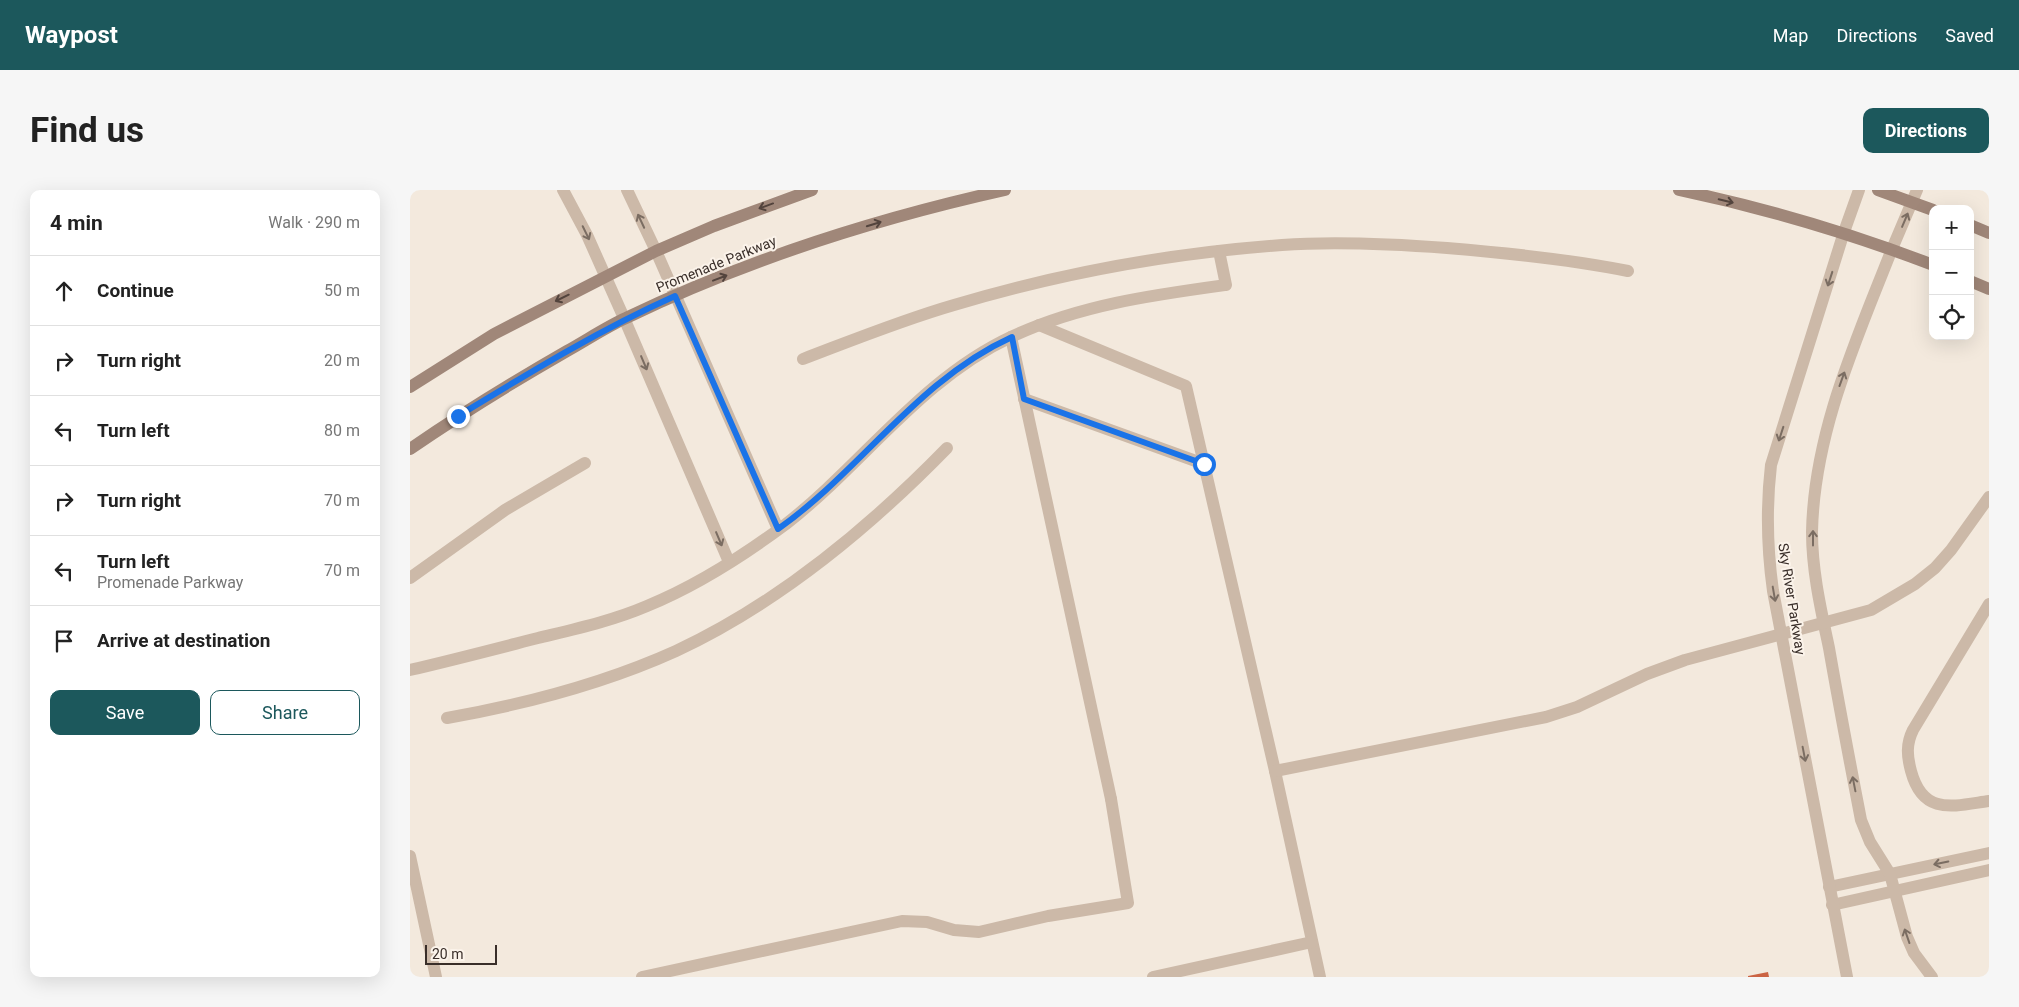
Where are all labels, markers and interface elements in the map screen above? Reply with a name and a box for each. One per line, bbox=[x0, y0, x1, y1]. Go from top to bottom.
text: Waypost bbox=[25, 21, 118, 49]
text: Map bbox=[1773, 25, 1808, 46]
text: Directions bbox=[1836, 25, 1917, 46]
text: Saved bbox=[1945, 25, 1994, 46]
button: Directions bbox=[1863, 108, 1989, 153]
text: Find us bbox=[30, 110, 144, 151]
one-way arrow bbox=[1718, 197, 1734, 206]
one-way arrow bbox=[759, 202, 775, 211]
map controls bbox=[1929, 205, 1974, 340]
button: + bbox=[1929, 205, 1974, 250]
text: 4 min bbox=[50, 211, 103, 235]
text: Walk · 290 m bbox=[268, 213, 360, 232]
one-way arrow bbox=[1901, 213, 1911, 228]
one-way arrow bbox=[636, 214, 645, 229]
one-way arrow bbox=[865, 219, 881, 229]
one-way arrow bbox=[581, 225, 591, 240]
street label: Promenade Parkway bbox=[654, 232, 779, 295]
button: − bbox=[1929, 250, 1974, 295]
one-way arrow bbox=[1824, 271, 1834, 287]
one-way arrow bbox=[712, 273, 727, 282]
icon: ahead bbox=[50, 277, 78, 305]
text: Continue bbox=[97, 279, 174, 302]
text: 50 m bbox=[324, 281, 360, 300]
one-way arrow bbox=[555, 294, 570, 303]
button: locate bbox=[1929, 295, 1974, 340]
icon: right bbox=[50, 347, 78, 375]
text: Turn right bbox=[97, 349, 181, 372]
text: 20 m bbox=[324, 351, 360, 370]
one-way arrow bbox=[639, 355, 649, 370]
one-way arrow bbox=[1838, 371, 1847, 387]
route end bbox=[447, 405, 470, 428]
icon: left bbox=[50, 417, 78, 445]
text: Turn left bbox=[97, 419, 170, 442]
text: 80 m bbox=[324, 421, 360, 440]
one-way arrow bbox=[1775, 426, 1785, 442]
route start bbox=[1193, 453, 1216, 476]
icon: right bbox=[50, 487, 78, 515]
text: Turn right bbox=[97, 489, 181, 512]
text: 70 m bbox=[324, 491, 360, 510]
one-way arrow bbox=[1808, 530, 1817, 546]
one-way arrow bbox=[714, 531, 724, 546]
street label: Sky River Parkway bbox=[1775, 542, 1809, 656]
text: Turn left bbox=[97, 550, 170, 573]
icon: left bbox=[50, 557, 78, 585]
text: 70 m bbox=[324, 561, 360, 580]
text: Promenade Parkway bbox=[97, 573, 243, 592]
one-way arrow bbox=[1770, 586, 1780, 602]
icon: arrive bbox=[50, 627, 78, 655]
text: Arrive at destination bbox=[97, 629, 270, 652]
button: Save bbox=[50, 690, 200, 735]
button: Share bbox=[210, 690, 360, 735]
one-way arrow bbox=[1800, 745, 1809, 761]
one-way arrow bbox=[1849, 776, 1859, 792]
one-way arrow bbox=[1934, 859, 1950, 869]
one-way arrow bbox=[1902, 929, 1911, 944]
scale bar bbox=[425, 942, 498, 965]
text: 20 m bbox=[432, 946, 464, 962]

